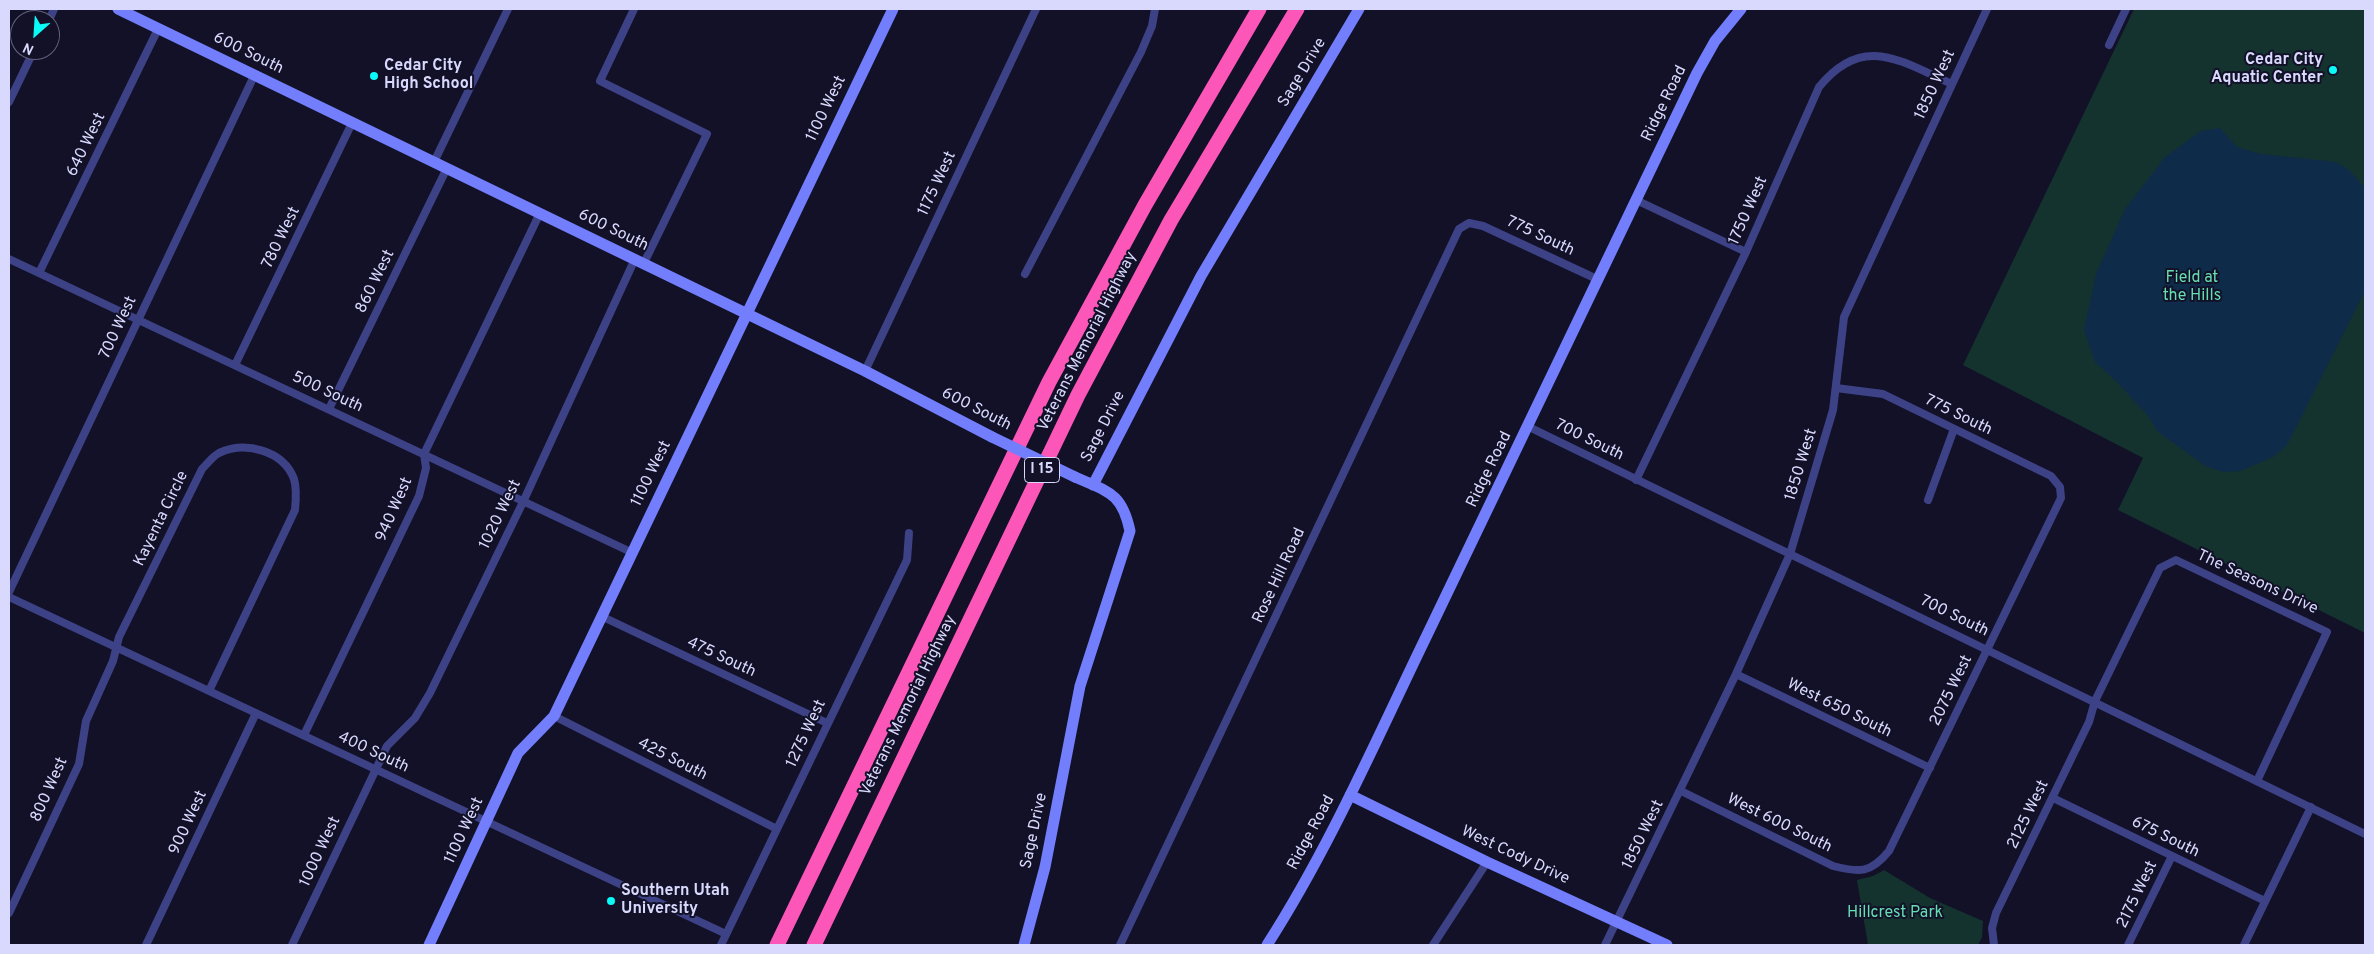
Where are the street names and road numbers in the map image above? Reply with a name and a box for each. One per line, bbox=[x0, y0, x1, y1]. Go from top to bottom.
street label: 600 South bbox=[210, 29, 286, 79]
street label: Sage Drive bbox=[1275, 35, 1331, 111]
street label: 1850 West bbox=[1912, 47, 1960, 123]
street label: Ridge Road bbox=[1638, 63, 1692, 145]
street label: 1100 West bbox=[803, 73, 851, 145]
street label: 640 West bbox=[63, 110, 111, 180]
street label: 1175 West bbox=[915, 149, 961, 219]
street label: 1750 West bbox=[1725, 174, 1773, 248]
street label: 780 West bbox=[259, 204, 305, 272]
street label: 600 South bbox=[575, 206, 651, 256]
street label: 775 South bbox=[1503, 213, 1577, 261]
street label: 860 West bbox=[352, 247, 400, 317]
street label: Veterans Memorial Highway bbox=[1034, 249, 1142, 435]
street label: 700 West bbox=[96, 294, 142, 362]
street label: 500 South bbox=[288, 368, 366, 418]
street label: 600 South bbox=[938, 384, 1014, 436]
street label: Sage Drive bbox=[1078, 388, 1130, 466]
street label: 775 South bbox=[1921, 391, 1995, 441]
street label: 700 South bbox=[1552, 416, 1626, 466]
street label: 1850 West bbox=[1782, 427, 1822, 503]
street label: Ridge Road bbox=[1463, 429, 1517, 511]
street label: 1100 West bbox=[628, 438, 676, 510]
road number: I 15 bbox=[1024, 458, 1060, 482]
street label: Kayenta Circle bbox=[131, 468, 193, 570]
street label: 940 West bbox=[372, 475, 418, 545]
street label: 1020 West bbox=[476, 477, 526, 553]
street label: Rose Hill Road bbox=[1249, 525, 1311, 627]
street label: The Seasons Drive bbox=[2193, 547, 2321, 619]
street label: 700 South bbox=[1917, 592, 1991, 642]
street label: Veterans Memorial Highway bbox=[857, 612, 961, 800]
street label: 475 South bbox=[684, 634, 758, 682]
street label: 2075 West bbox=[1927, 652, 1977, 730]
street label: West 650 South bbox=[1783, 675, 1895, 743]
street label: 1275 West bbox=[783, 697, 831, 771]
street label: 400 South bbox=[334, 728, 412, 778]
street label: 425 South bbox=[634, 734, 710, 786]
street label: 800 West bbox=[27, 755, 73, 825]
street label: 2125 West bbox=[2004, 777, 2054, 853]
street label: 900 West bbox=[166, 788, 212, 858]
street label: West 600 South bbox=[1723, 790, 1835, 858]
street label: Sage Drive bbox=[1018, 791, 1052, 871]
street label: Ridge Road bbox=[1284, 792, 1340, 874]
street label: 1100 West bbox=[441, 795, 489, 867]
street label: 1850 West bbox=[1619, 797, 1669, 873]
street label: 675 South bbox=[2128, 813, 2202, 863]
street label: 1000 West bbox=[296, 814, 346, 890]
street label: West Cody Drive bbox=[1458, 822, 1572, 890]
street label: 2175 West bbox=[2113, 858, 2163, 932]

